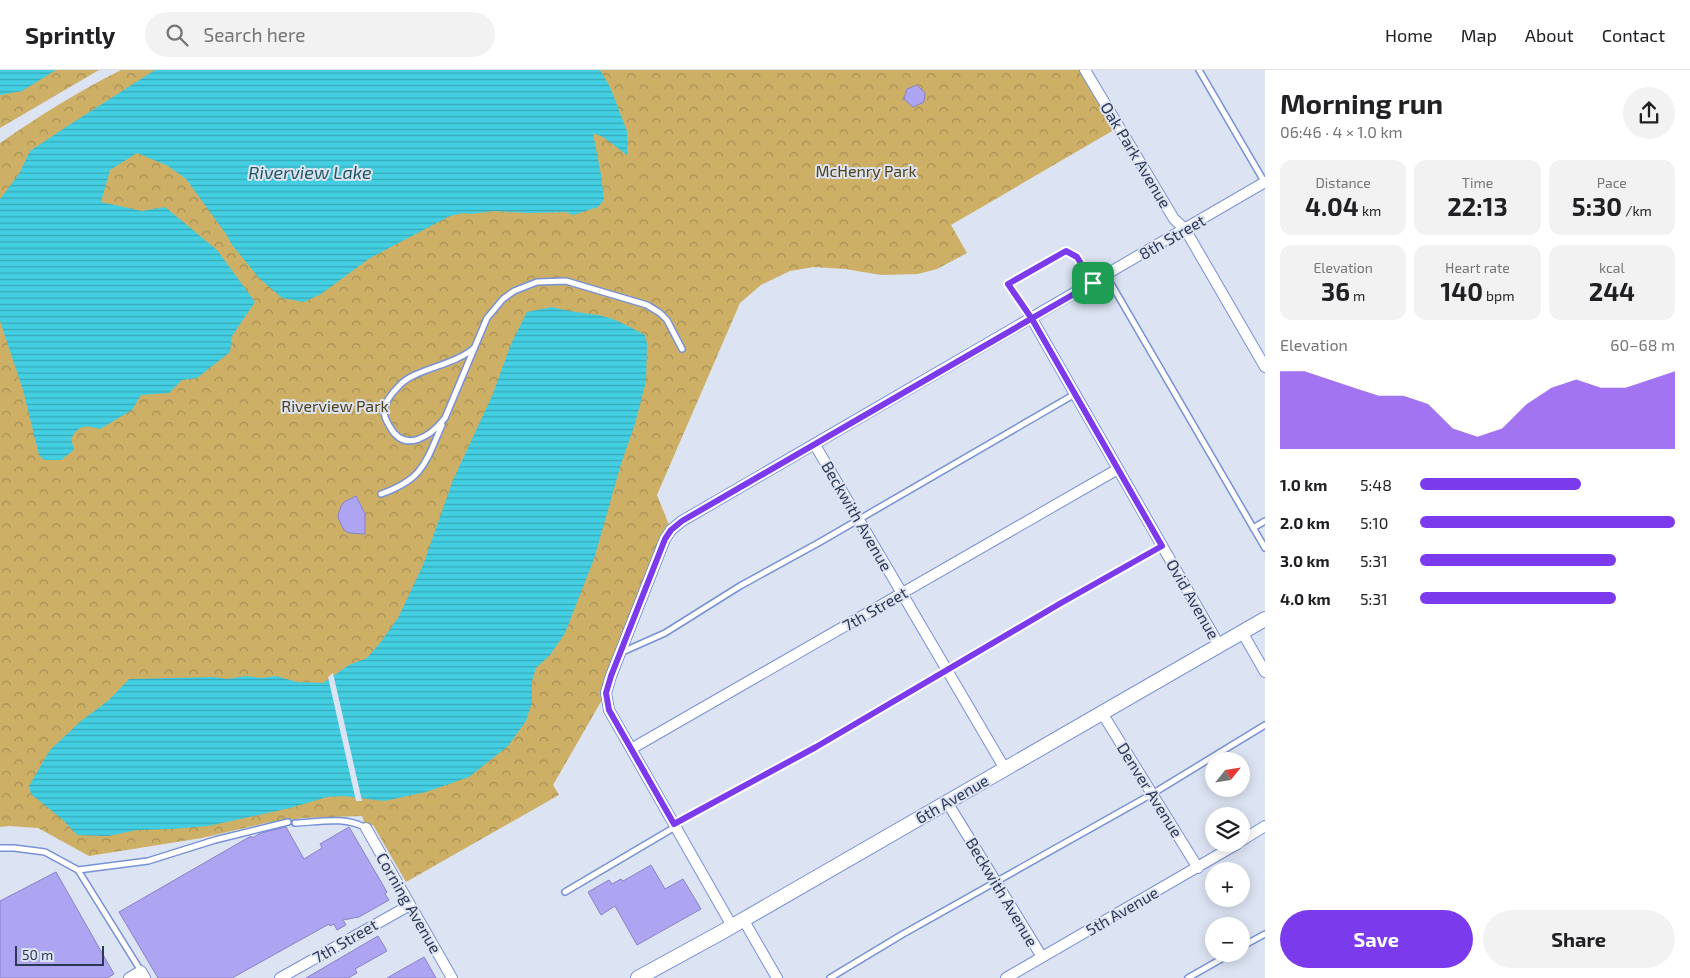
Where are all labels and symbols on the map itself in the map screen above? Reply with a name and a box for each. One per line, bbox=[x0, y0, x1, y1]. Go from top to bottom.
street label: Oak Park Avenue bbox=[1097, 98, 1176, 211]
water label: Riverview Lake bbox=[248, 161, 372, 183]
park label: McHenry Park bbox=[815, 161, 917, 180]
street label: 8th Street bbox=[1135, 210, 1208, 263]
pin bbox=[1072, 262, 1114, 304]
park label: Riverview Park bbox=[281, 396, 389, 415]
street label: Beckwith Avenue bbox=[818, 457, 897, 574]
street label: Ovid Avenue bbox=[1163, 555, 1224, 642]
street label: 7th Street bbox=[839, 582, 911, 635]
street label: Denver Avenue bbox=[1114, 739, 1187, 841]
north arrow bbox=[1205, 752, 1250, 798]
street label: 6th Avenue bbox=[912, 770, 992, 827]
street label: Beckwith Avenue bbox=[962, 834, 1042, 950]
street label: Corning Avenue bbox=[373, 849, 446, 956]
street label: 5th Avenue bbox=[1082, 882, 1161, 939]
street label: 7th Street bbox=[309, 914, 381, 967]
scale bar bbox=[15, 943, 104, 966]

